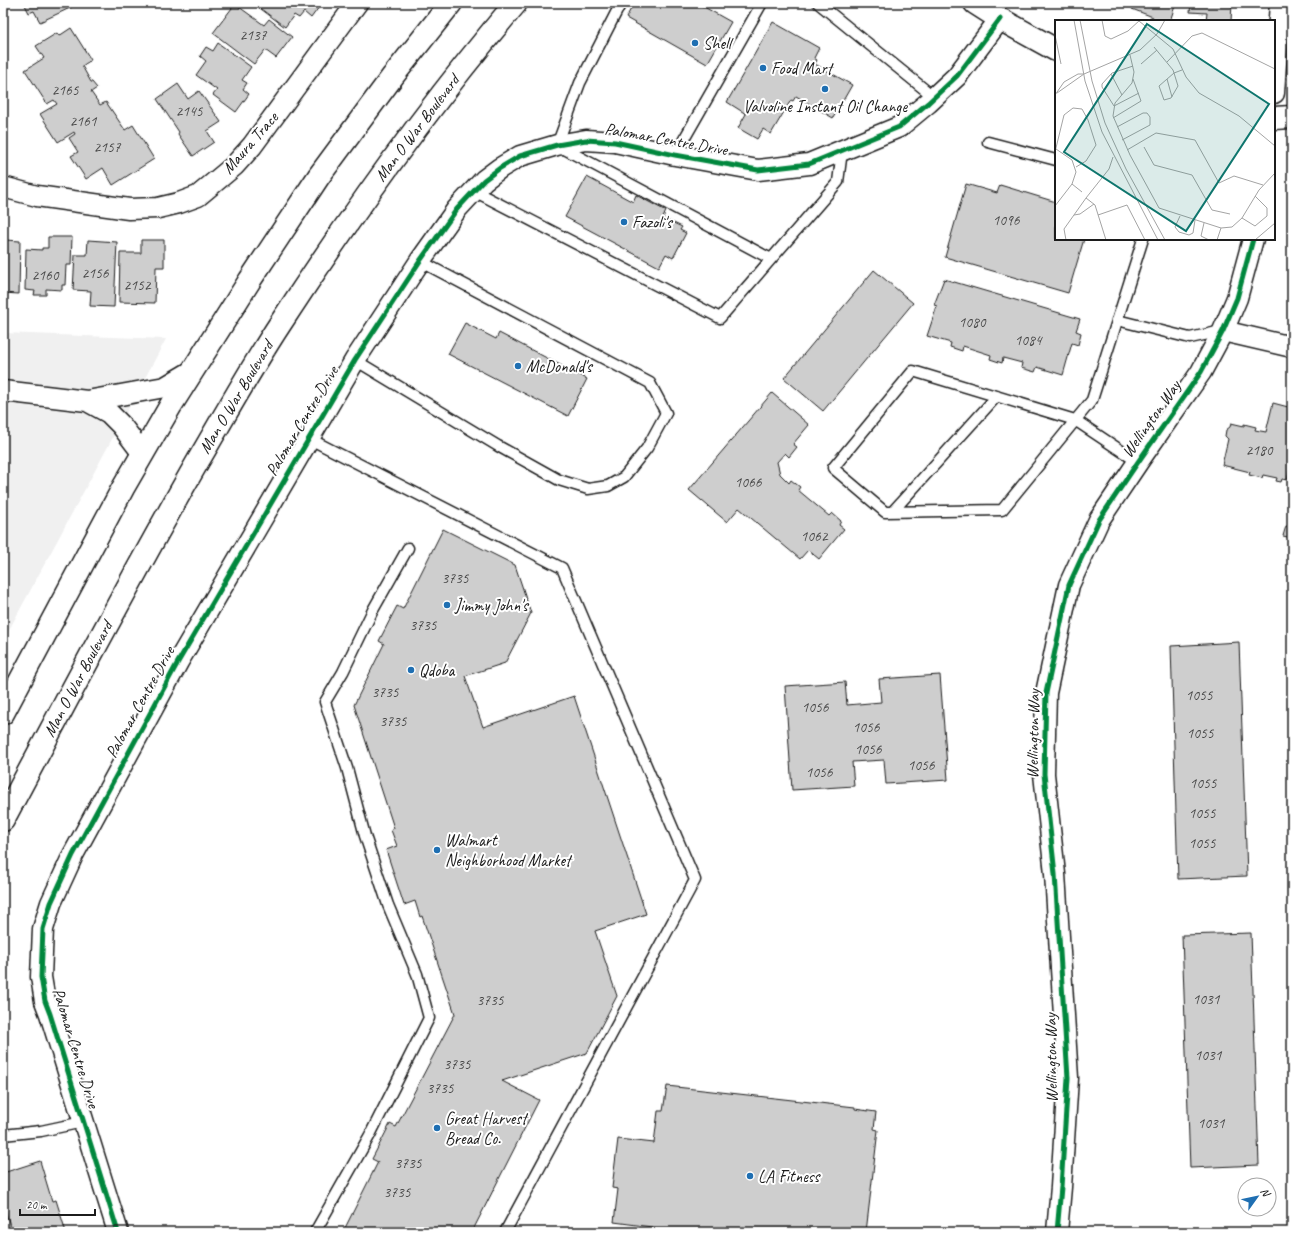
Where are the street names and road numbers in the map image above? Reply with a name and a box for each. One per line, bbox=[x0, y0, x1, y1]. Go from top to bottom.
street label: Man O War Boulevard bbox=[370, 69, 465, 185]
street label: Maura Trace bbox=[217, 107, 284, 178]
street label: Palomar Centre Drive bbox=[603, 118, 730, 160]
street label: Man O War Boulevard bbox=[194, 335, 279, 457]
street label: Palomar Centre Drive bbox=[261, 361, 344, 480]
street label: Wellington Way bbox=[1117, 375, 1186, 462]
street label: Man O War Boulevard bbox=[39, 615, 118, 740]
street label: Palomar Centre Drive bbox=[101, 641, 180, 761]
street label: Wellington Way bbox=[1022, 688, 1044, 779]
street label: Palomar Centre Drive bbox=[48, 986, 105, 1112]
street label: Wellington Way bbox=[1040, 1012, 1062, 1103]

